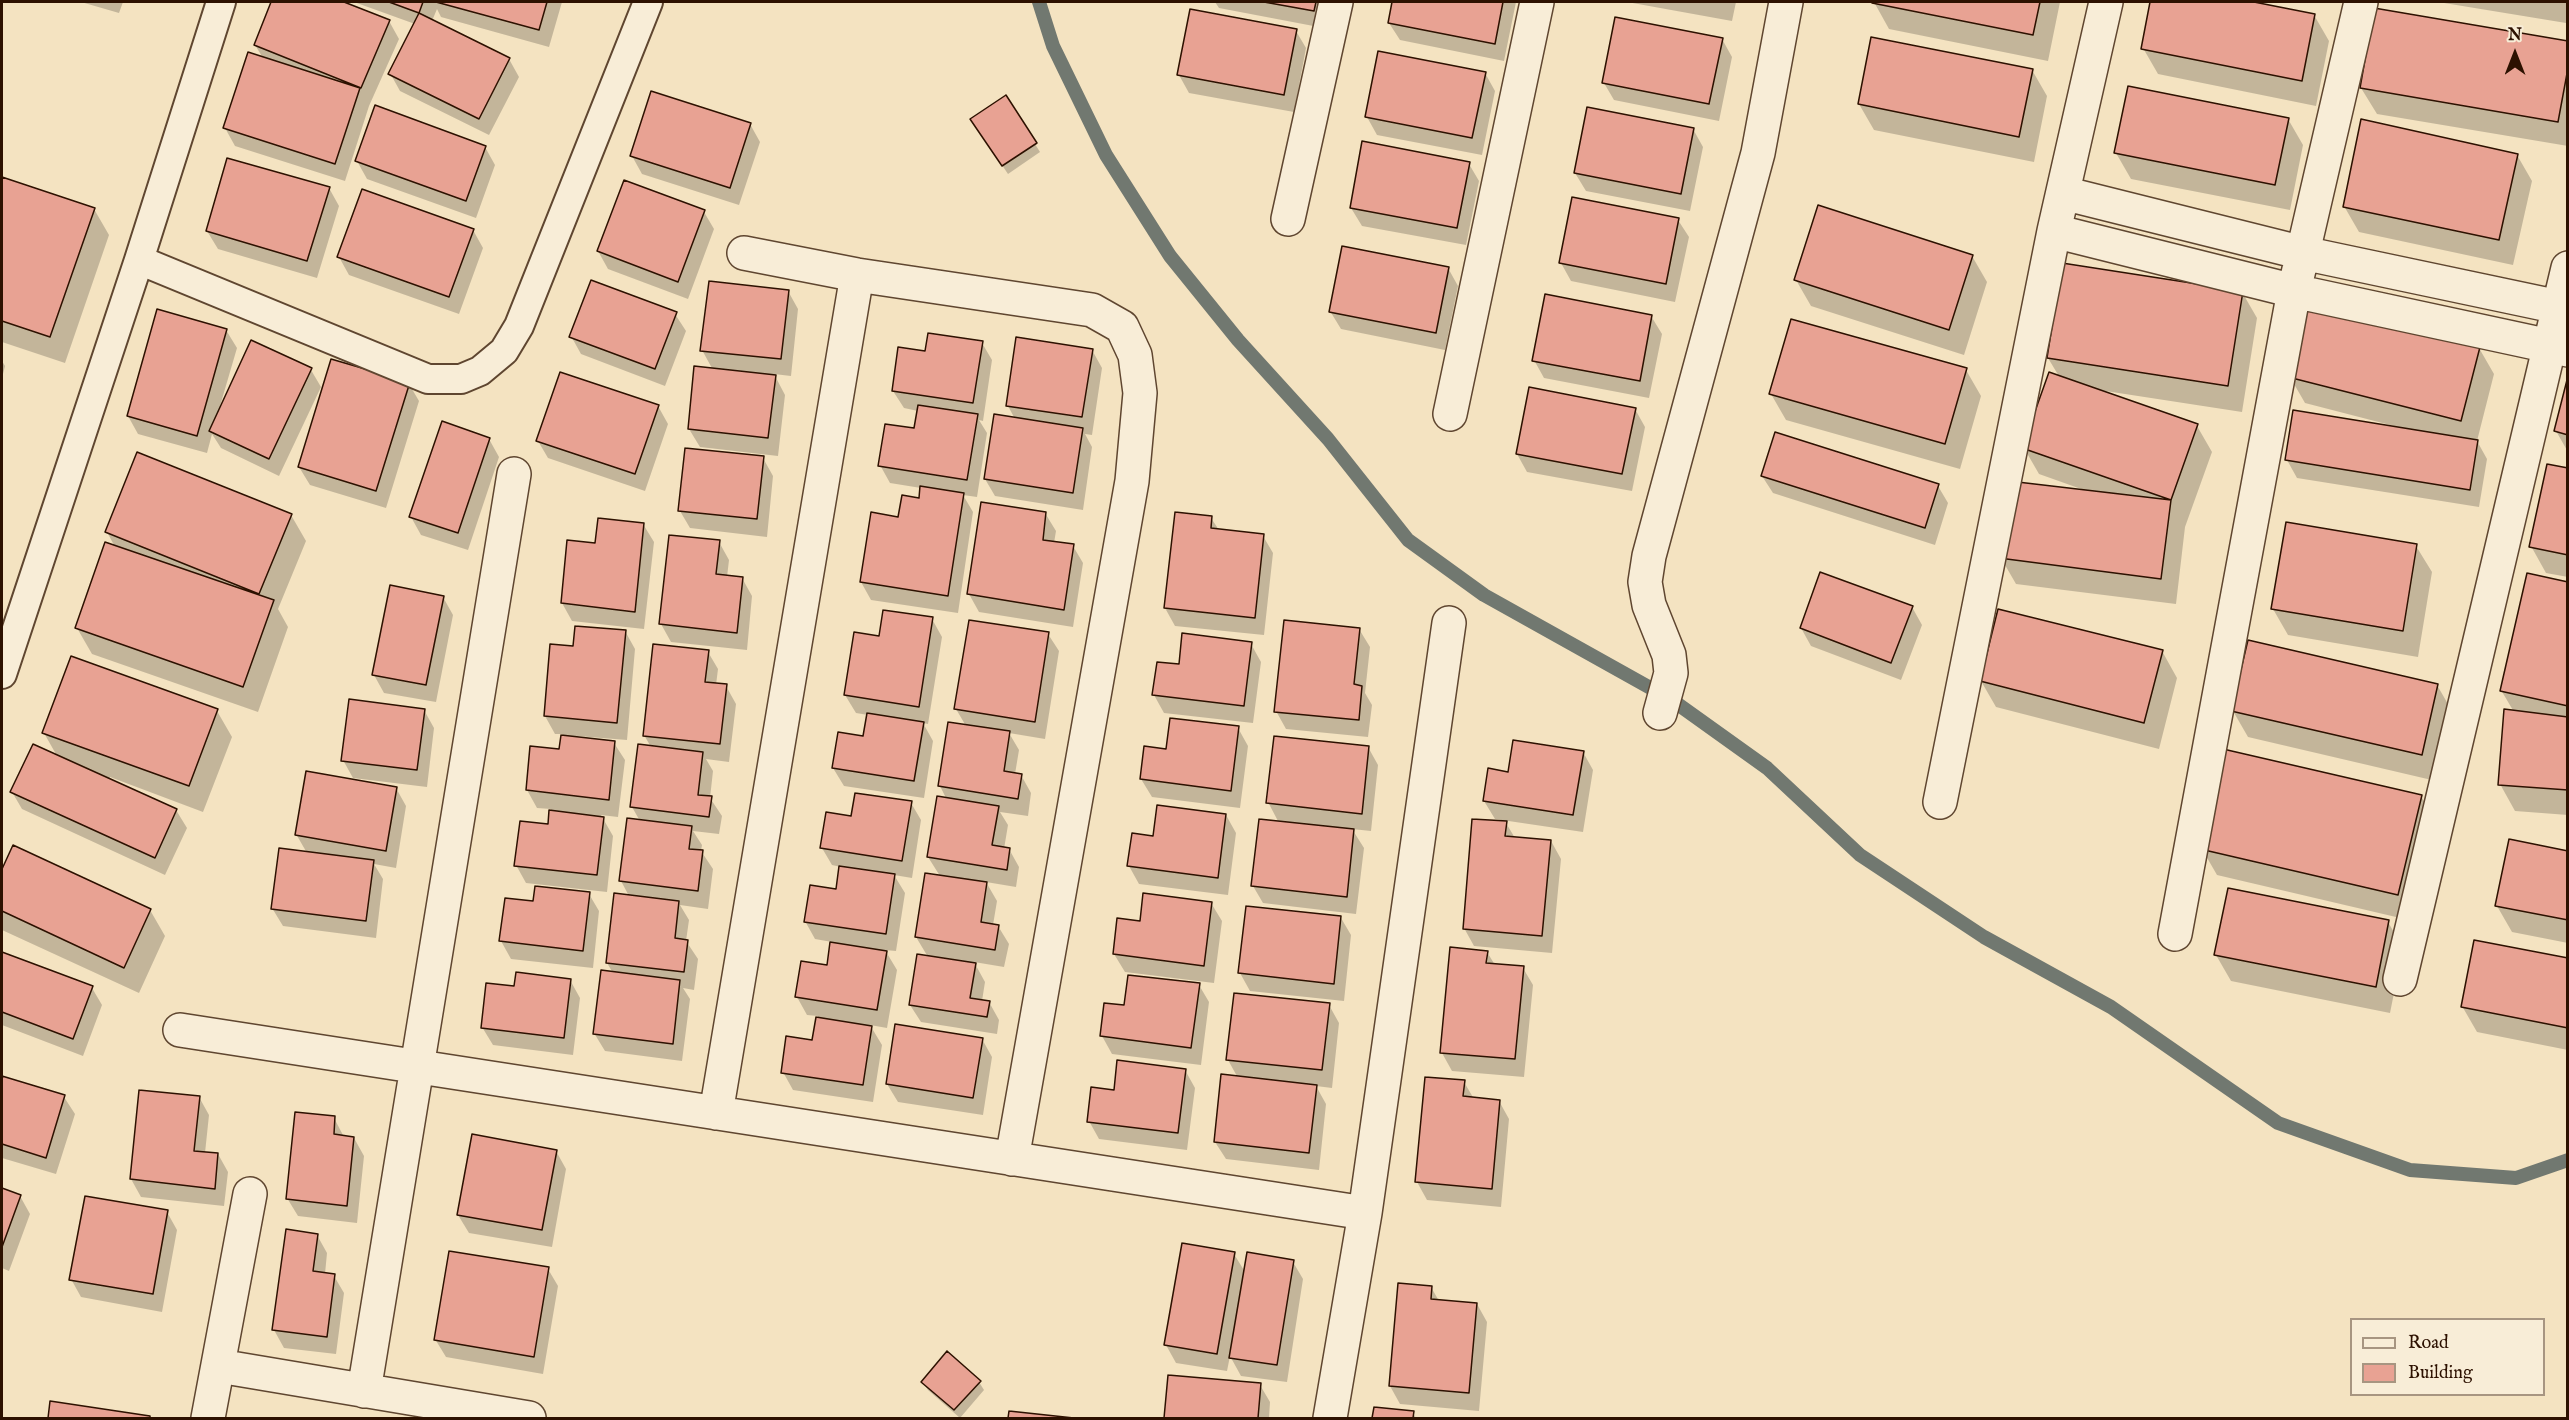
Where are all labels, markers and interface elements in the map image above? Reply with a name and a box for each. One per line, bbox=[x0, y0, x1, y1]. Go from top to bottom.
north arrow bbox=[2485, 24, 2545, 84]
text: N bbox=[2508, 26, 2522, 46]
legend bbox=[2350, 1318, 2545, 1396]
text: Road bbox=[2408, 1332, 2449, 1355]
text: Building bbox=[2408, 1362, 2473, 1385]

